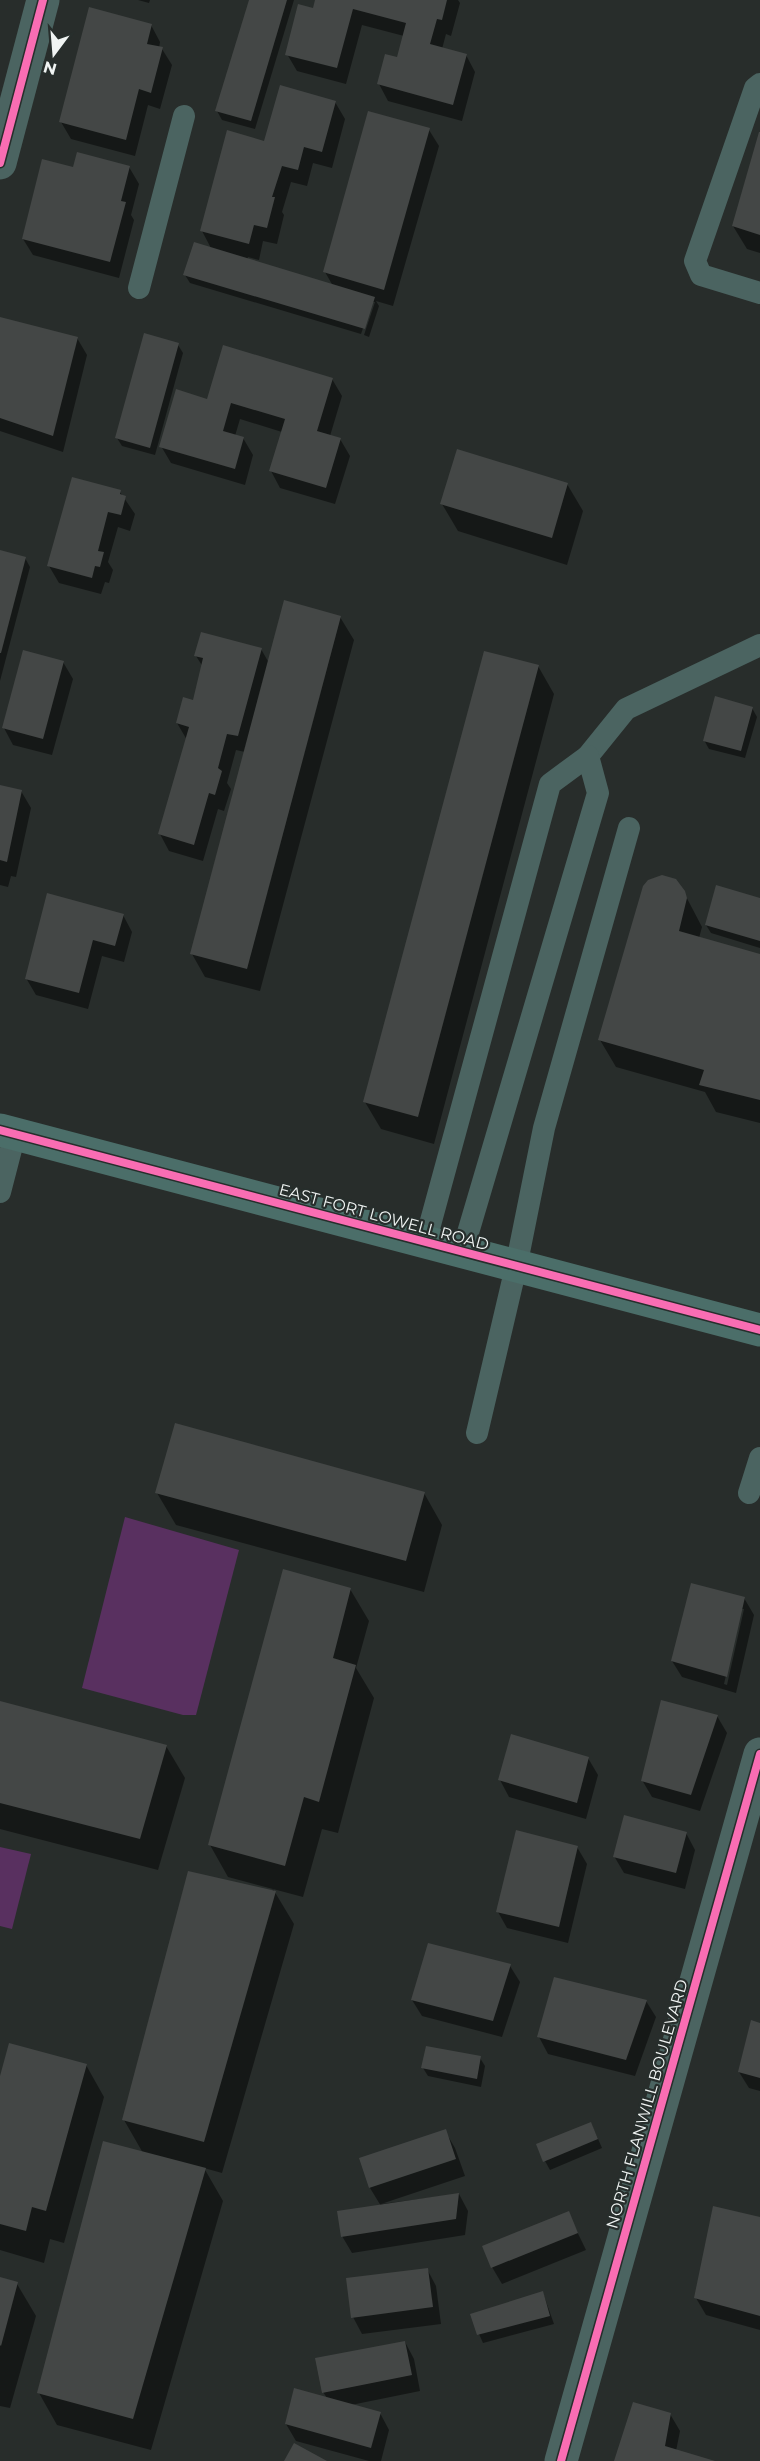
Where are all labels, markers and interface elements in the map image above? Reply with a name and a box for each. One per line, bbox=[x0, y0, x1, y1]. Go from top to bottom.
north arrow bbox=[24, 24, 84, 84]
text: N bbox=[41, 57, 59, 79]
street label: EAST FORT LOWELL ROAD bbox=[277, 1180, 491, 1254]
street label: NORTH FLANWILL BOULEVARD bbox=[602, 1977, 692, 2231]

